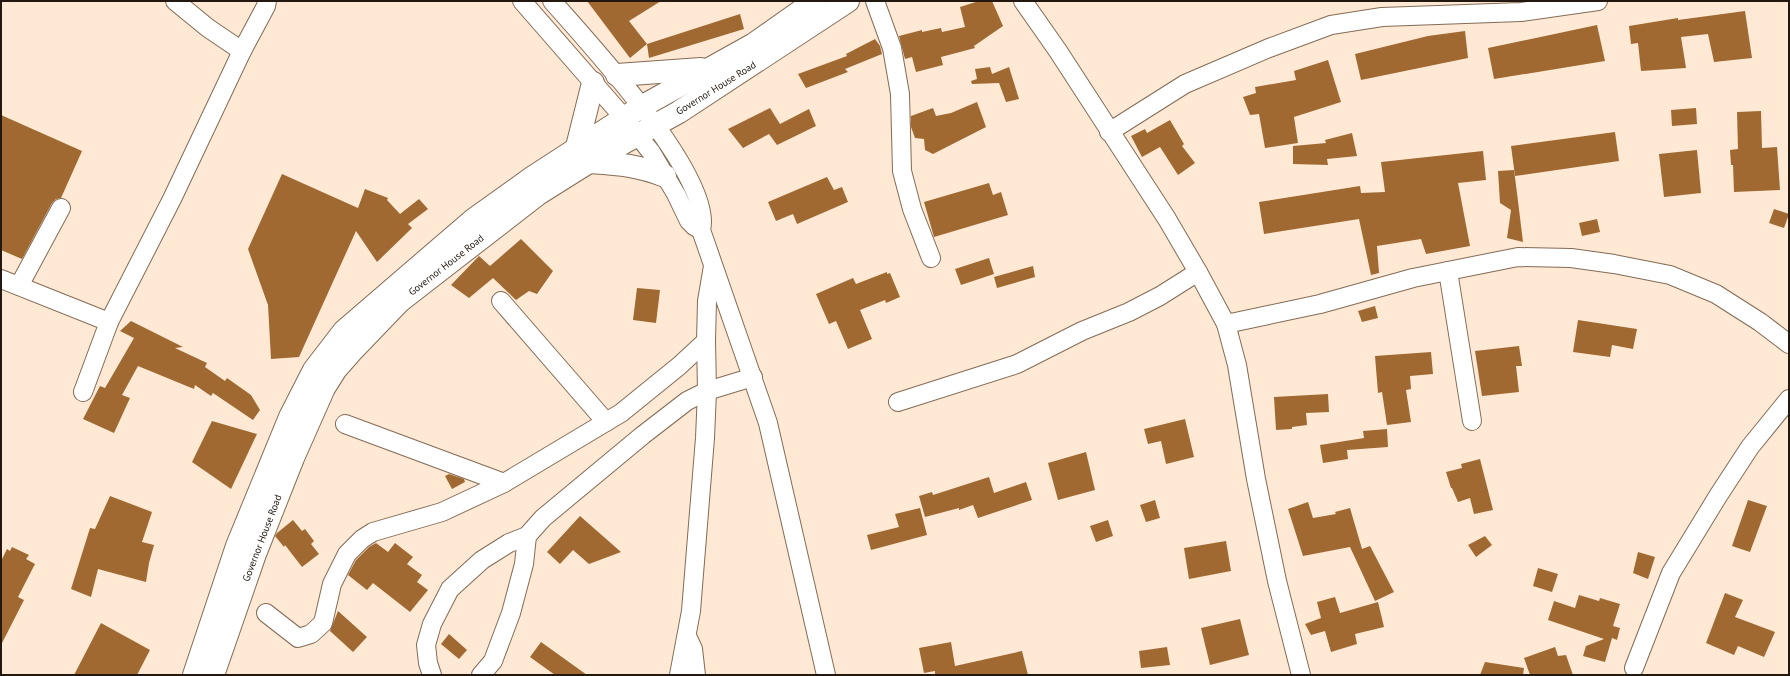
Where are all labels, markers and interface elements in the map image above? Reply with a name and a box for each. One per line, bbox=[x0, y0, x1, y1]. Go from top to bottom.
street label: Governor House Road bbox=[674, 58, 758, 118]
street label: Governor House Road bbox=[406, 232, 486, 298]
street label: Governor House Road bbox=[239, 493, 285, 583]

